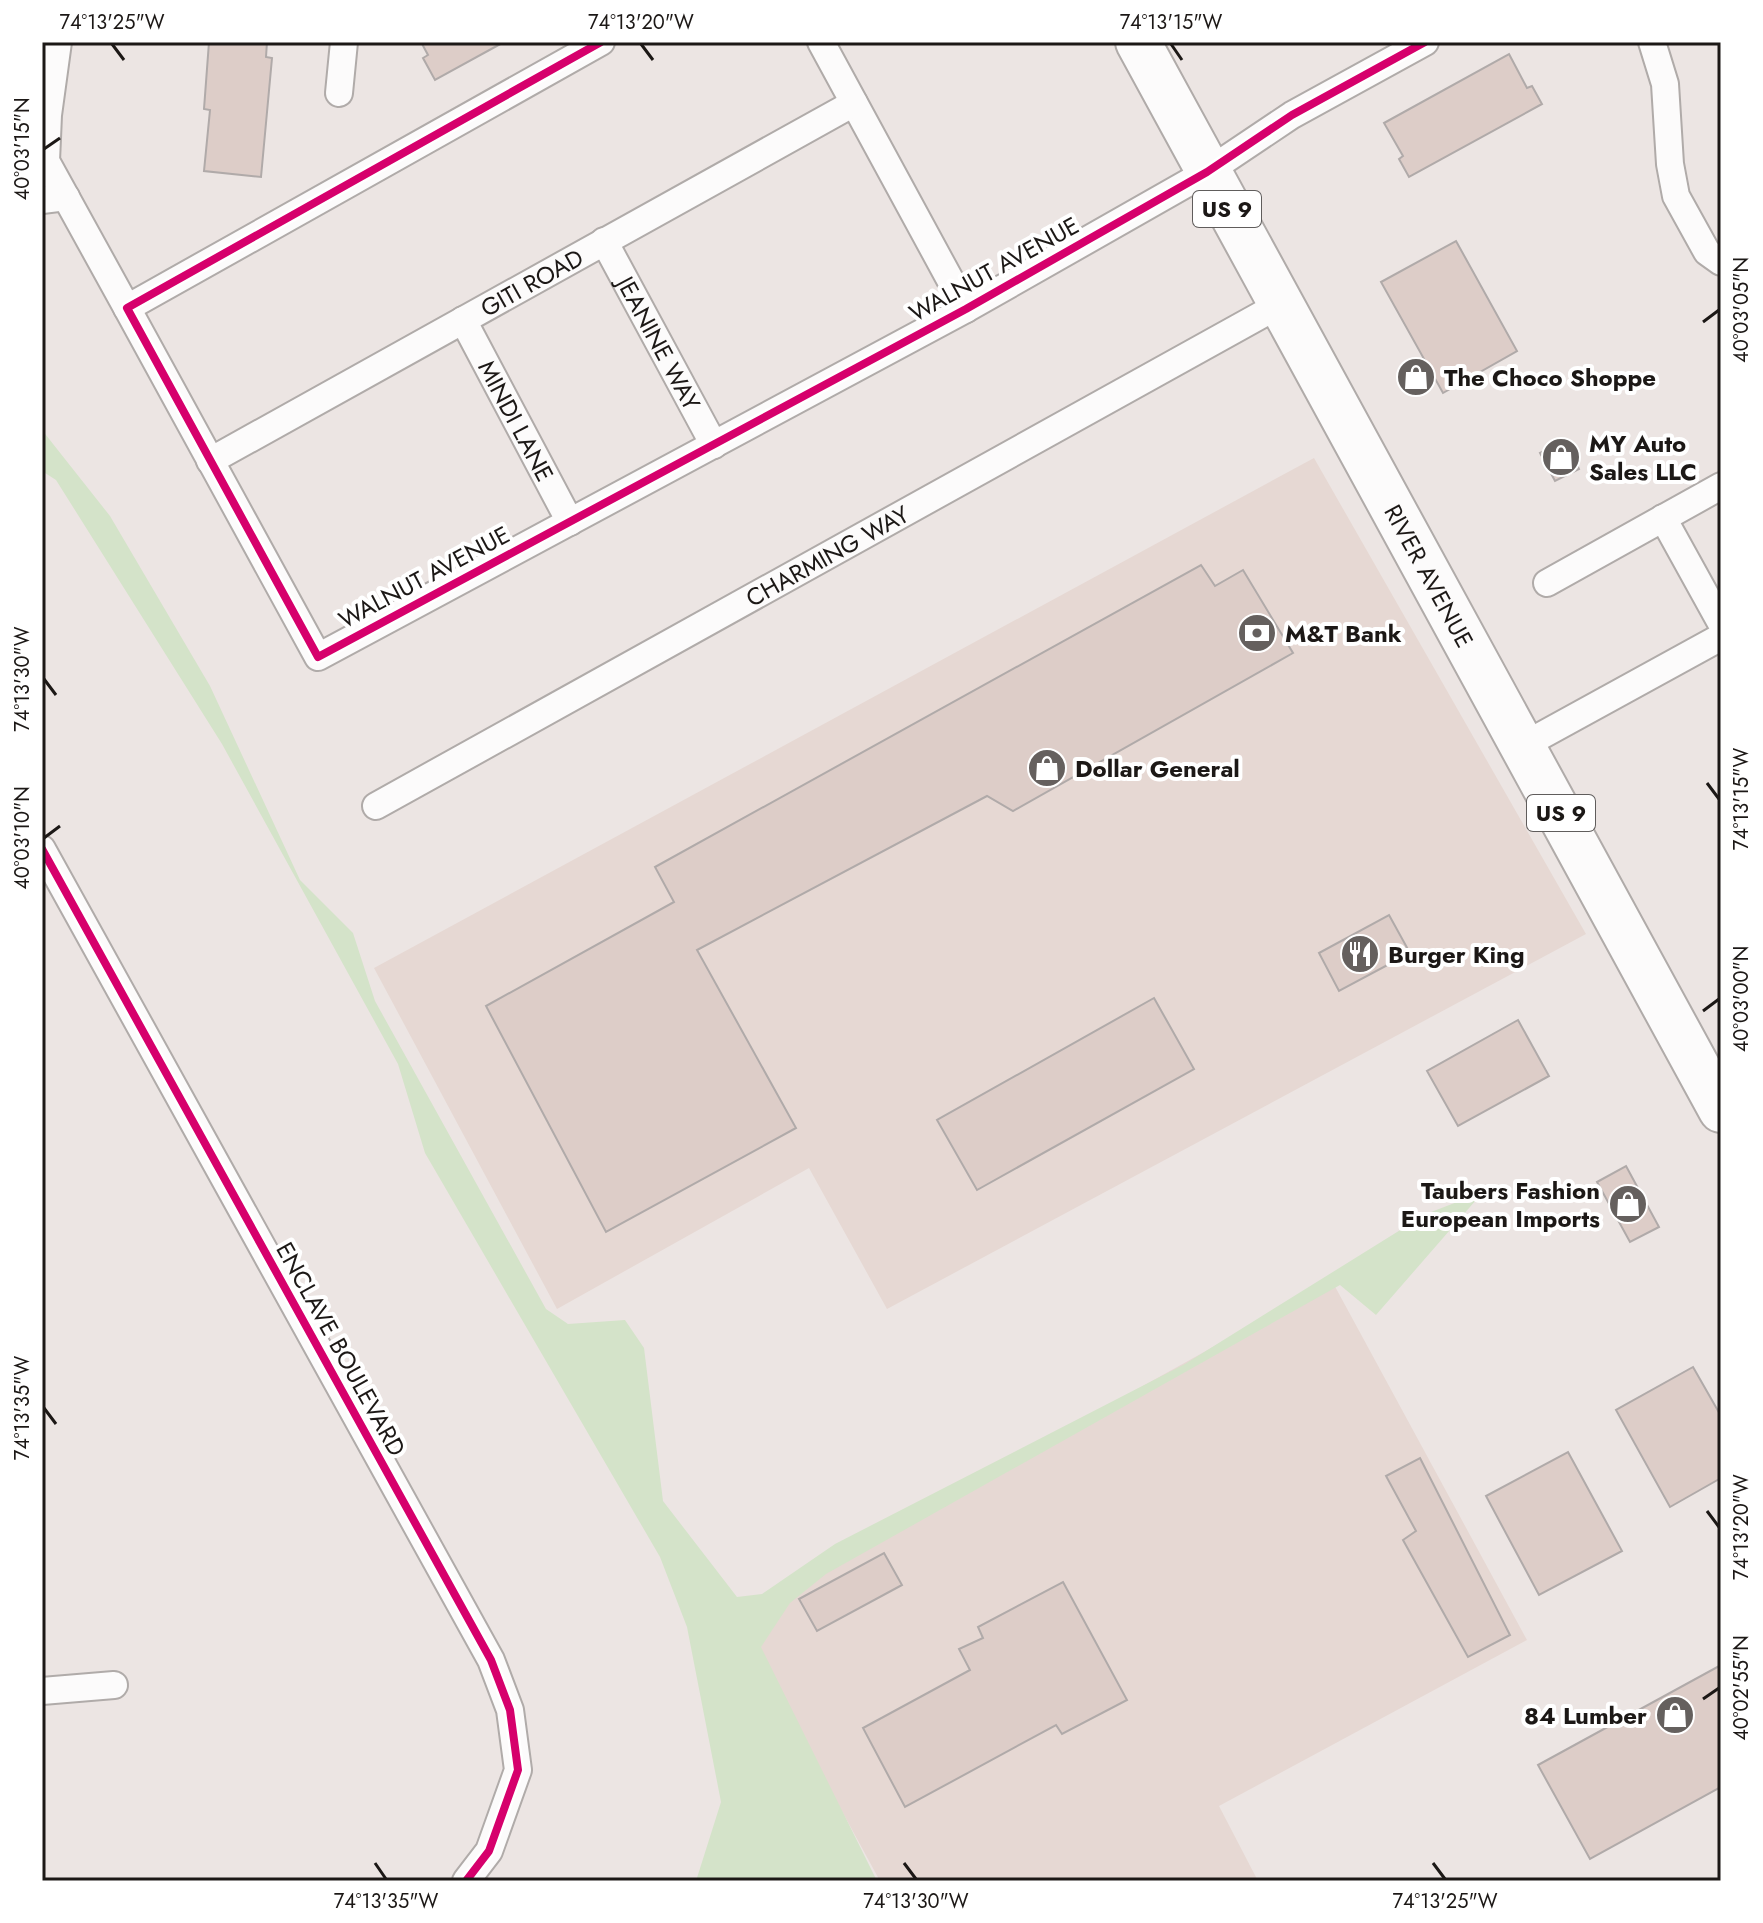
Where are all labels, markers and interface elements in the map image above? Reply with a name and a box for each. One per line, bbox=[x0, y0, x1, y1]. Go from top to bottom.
text: 74°13'25"W bbox=[59, 8, 165, 37]
text: 74°13'20"W bbox=[588, 8, 694, 37]
text: 74°13'15"W bbox=[1120, 8, 1223, 37]
text: 40°03'15"N bbox=[8, 98, 37, 200]
road number: US 9 bbox=[1193, 191, 1261, 227]
street label: WALNUT AVENUE bbox=[903, 208, 1085, 330]
street label: GITI ROAD bbox=[474, 240, 589, 325]
text: 40°03'05"N bbox=[1727, 257, 1756, 363]
street label: JEANINE WAY bbox=[607, 267, 710, 417]
street label: MINDI LANE bbox=[470, 354, 563, 488]
shop icon: The Choco Shoppe bbox=[1395, 356, 1437, 398]
place label: The Choco Shoppe bbox=[1444, 360, 1656, 395]
place label: MY Auto Sales LLC bbox=[1589, 426, 1697, 489]
shop icon: MY Auto Sales LLC bbox=[1540, 436, 1582, 478]
street label: CHARMING WAY bbox=[739, 496, 916, 615]
street label: RIVER AVENUE bbox=[1376, 498, 1483, 654]
street label: WALNUT AVENUE bbox=[332, 517, 516, 637]
bank icon: M&T Bank bbox=[1236, 612, 1278, 654]
place label: M&T Bank bbox=[1285, 616, 1402, 651]
text: 74°13'30"W bbox=[8, 626, 37, 732]
shop icon: Dollar General bbox=[1026, 747, 1068, 789]
text: 74°13'15"W bbox=[1727, 747, 1756, 850]
place label: Dollar General bbox=[1075, 751, 1240, 786]
text: 40°03'10"N bbox=[8, 786, 37, 890]
road number: US 9 bbox=[1527, 795, 1595, 831]
restaurant icon: Burger King bbox=[1339, 933, 1381, 975]
place label: Burger King bbox=[1388, 937, 1525, 972]
text: 40°03'00"N bbox=[1727, 946, 1756, 1052]
place label: Taubers Fashion European Imports bbox=[1401, 1173, 1600, 1236]
shop icon: Taubers Fashion European Imports bbox=[1607, 1183, 1649, 1225]
street label: ENCLAVE BOULEVARD bbox=[268, 1236, 414, 1462]
text: 74°13'35"W bbox=[8, 1355, 37, 1460]
text: 74°13'20"W bbox=[1727, 1474, 1756, 1580]
text: 40°02'55"N bbox=[1727, 1635, 1756, 1741]
shop icon: 84 Lumber bbox=[1654, 1694, 1696, 1736]
place label: 84 Lumber bbox=[1524, 1698, 1647, 1733]
text: 74°13'35"W bbox=[334, 1887, 439, 1916]
text: 74°13'30"W bbox=[863, 1887, 969, 1916]
text: 74°13'25"W bbox=[1392, 1887, 1498, 1916]

